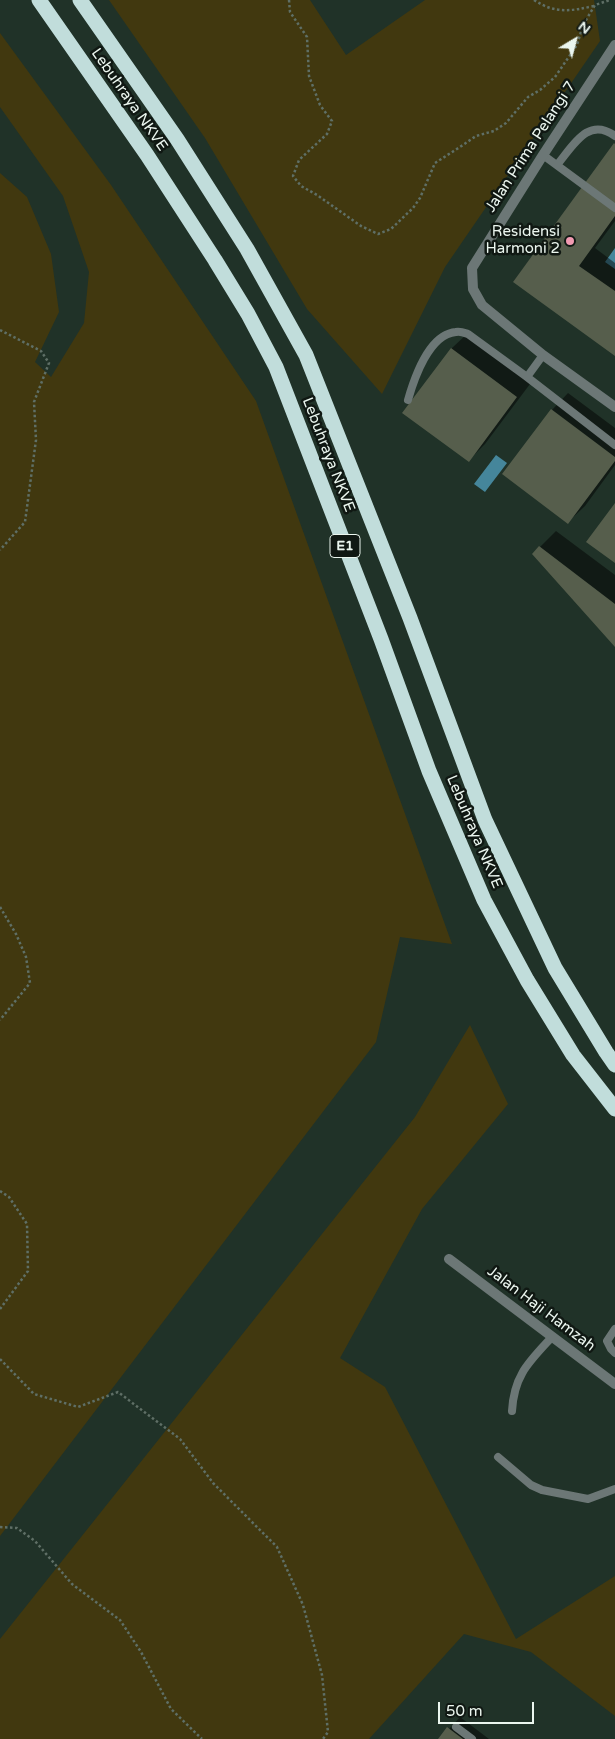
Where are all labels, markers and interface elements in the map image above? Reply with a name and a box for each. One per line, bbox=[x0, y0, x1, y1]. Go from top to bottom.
north arrow bbox=[550, 15, 600, 65]
text: N bbox=[575, 17, 594, 38]
street label: Lebuhraya NKVE bbox=[87, 45, 171, 155]
street label: Jalan Prima Pelangi 7 bbox=[482, 78, 580, 216]
place label: Residensi Harmoni 2 bbox=[485, 223, 560, 258]
marker: Residensi Harmoni 2 bbox=[564, 235, 576, 247]
street label: Lebuhraya NKVE bbox=[298, 395, 358, 515]
road number: E1 bbox=[330, 534, 360, 558]
street label: Lebuhraya NKVE bbox=[442, 773, 506, 891]
street label: Jalan Haji Hamzah bbox=[484, 1263, 598, 1355]
scale bar bbox=[440, 1692, 536, 1724]
text: 50 m bbox=[446, 1702, 483, 1720]

